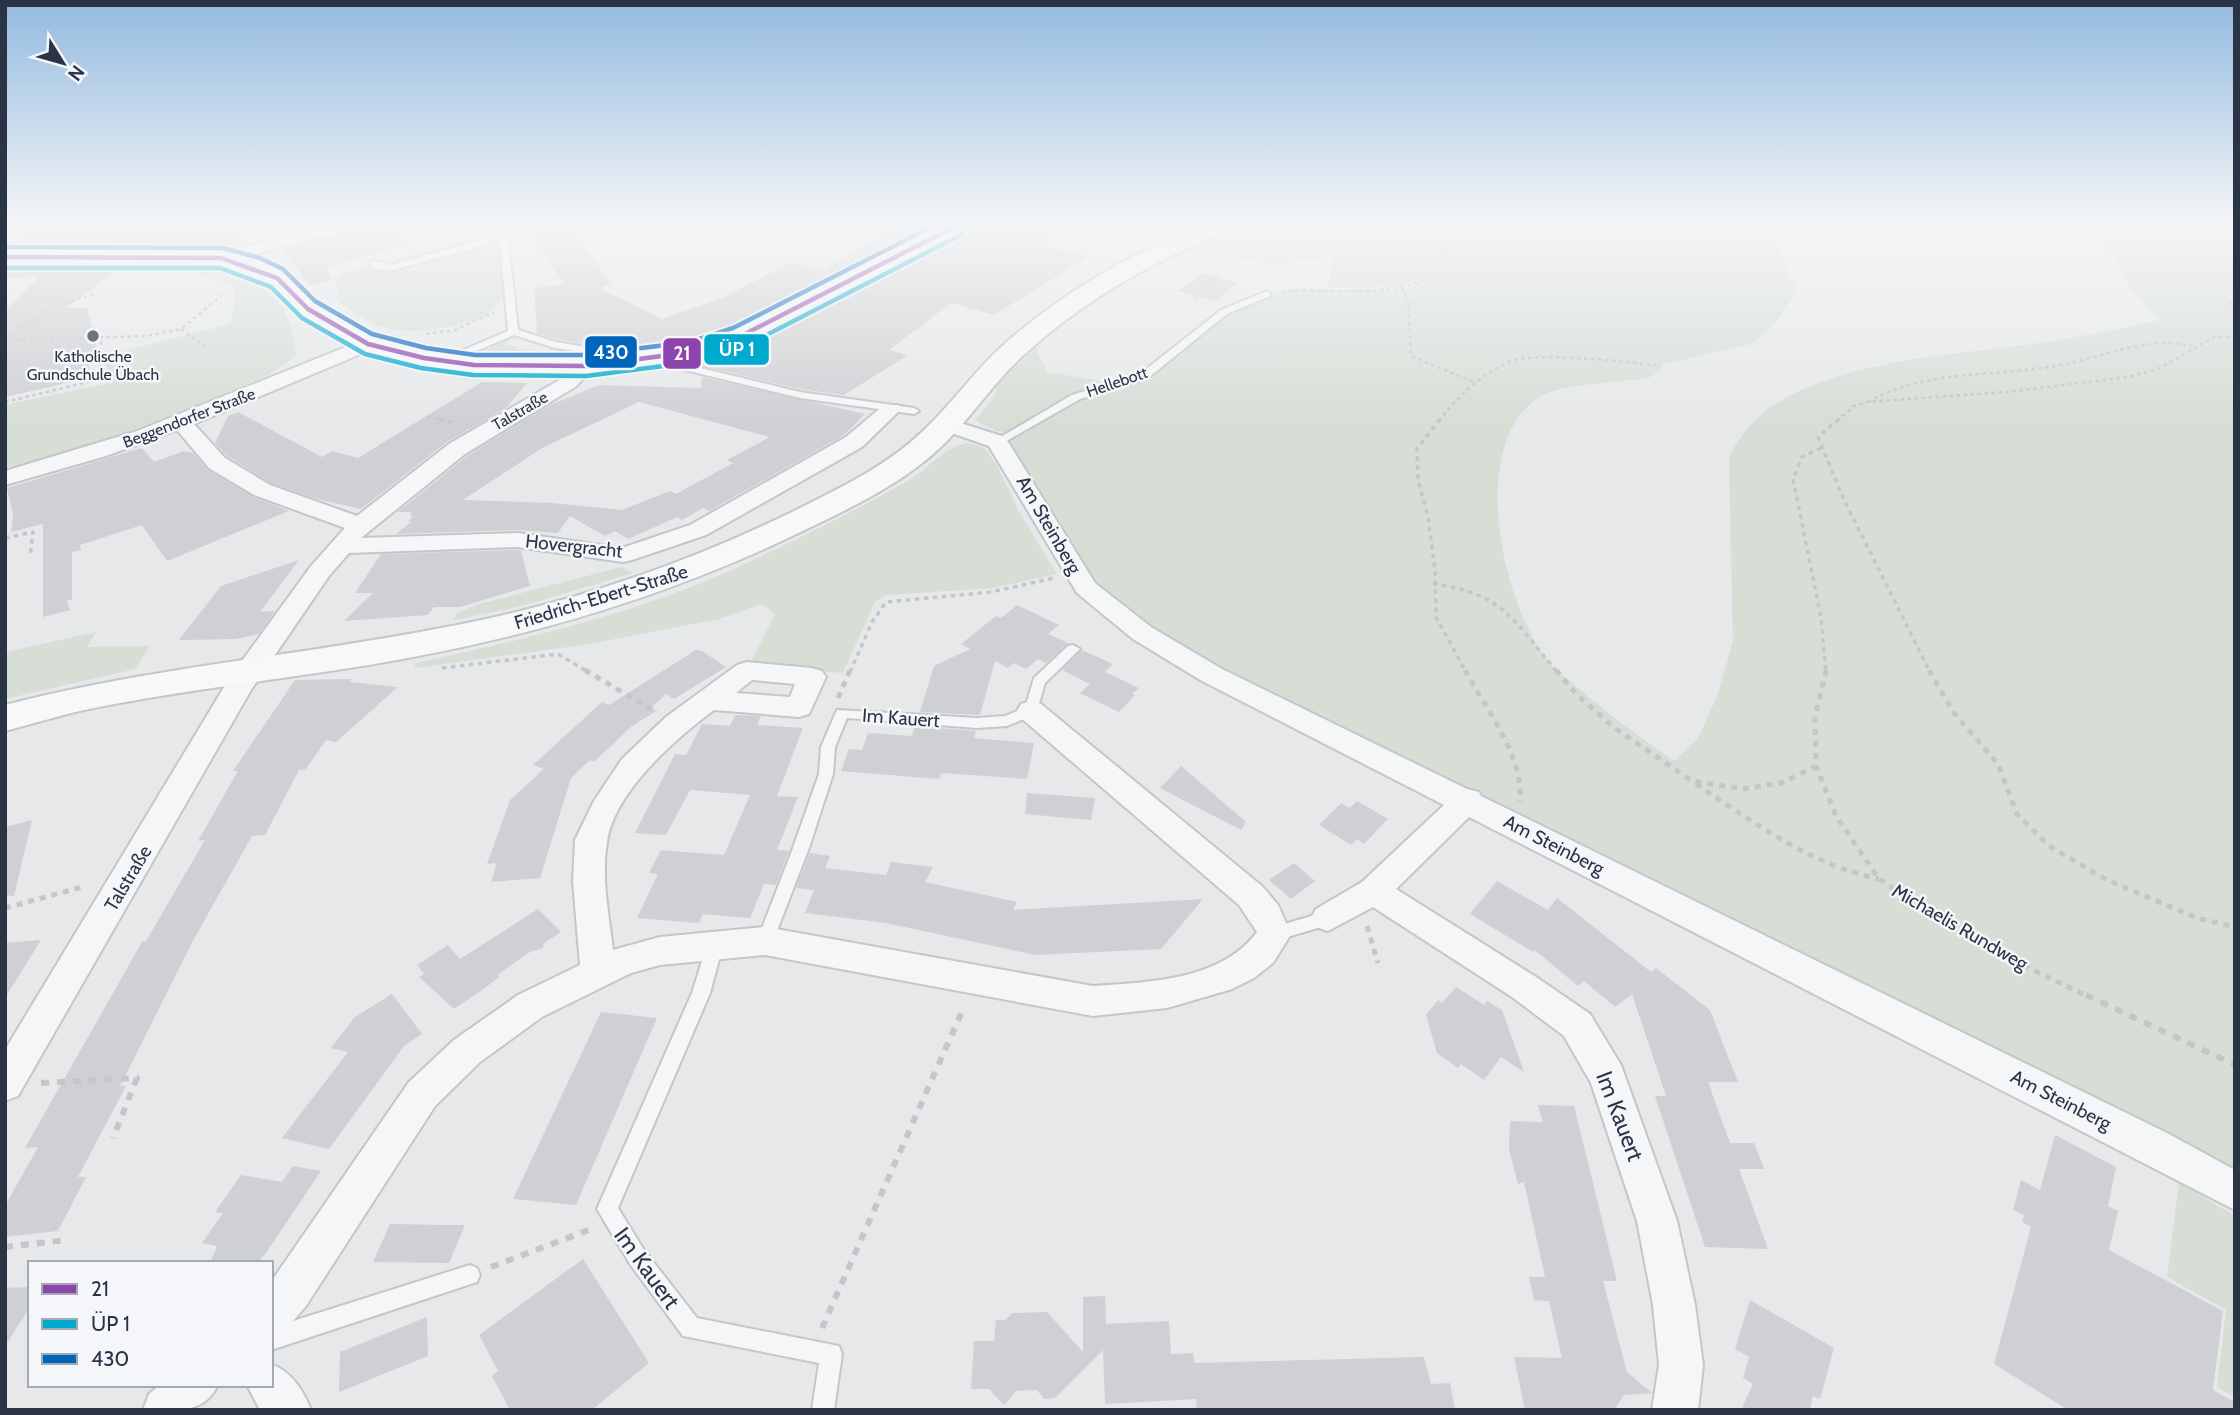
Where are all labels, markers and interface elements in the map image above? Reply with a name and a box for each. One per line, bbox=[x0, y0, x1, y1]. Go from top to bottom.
north arrow bbox=[28, 28, 98, 98]
text: N bbox=[63, 61, 89, 85]
marker: Katholische Grundschule Übach bbox=[85, 328, 101, 344]
line badge: ÜP 1 bbox=[703, 333, 770, 366]
line badge: 430 bbox=[584, 335, 638, 369]
line badge: 21 bbox=[662, 337, 702, 370]
text: ÜP 1 bbox=[719, 338, 755, 361]
text: 430 bbox=[593, 341, 629, 364]
text: 21 bbox=[673, 342, 691, 365]
place label: Katholische Grundschule Übach bbox=[27, 347, 159, 384]
street label: Hellebott bbox=[1084, 363, 1151, 401]
street label: Beggendorfer Straße bbox=[120, 384, 258, 452]
street label: Talstraße bbox=[489, 388, 551, 434]
street label: Am Steinberg bbox=[1012, 472, 1087, 579]
street label: Hovergracht bbox=[524, 529, 624, 563]
street label: Friedrich-Ebert-Straße bbox=[511, 560, 691, 634]
street label: Im Kauert bbox=[862, 704, 941, 732]
street label: Am Steinberg bbox=[1500, 810, 1609, 880]
street label: Talstraße bbox=[99, 841, 157, 915]
street label: Michaelis Rundweg bbox=[1888, 879, 2032, 975]
street label: Am Steinberg bbox=[2007, 1065, 2116, 1135]
street label: Im Kauert bbox=[1590, 1067, 1650, 1165]
street label: Im Kauert bbox=[608, 1222, 686, 1314]
legend bbox=[28, 1261, 273, 1387]
text: 21 bbox=[91, 1276, 109, 1301]
text: ÜP 1 bbox=[91, 1311, 130, 1336]
text: 430 bbox=[91, 1346, 129, 1371]

